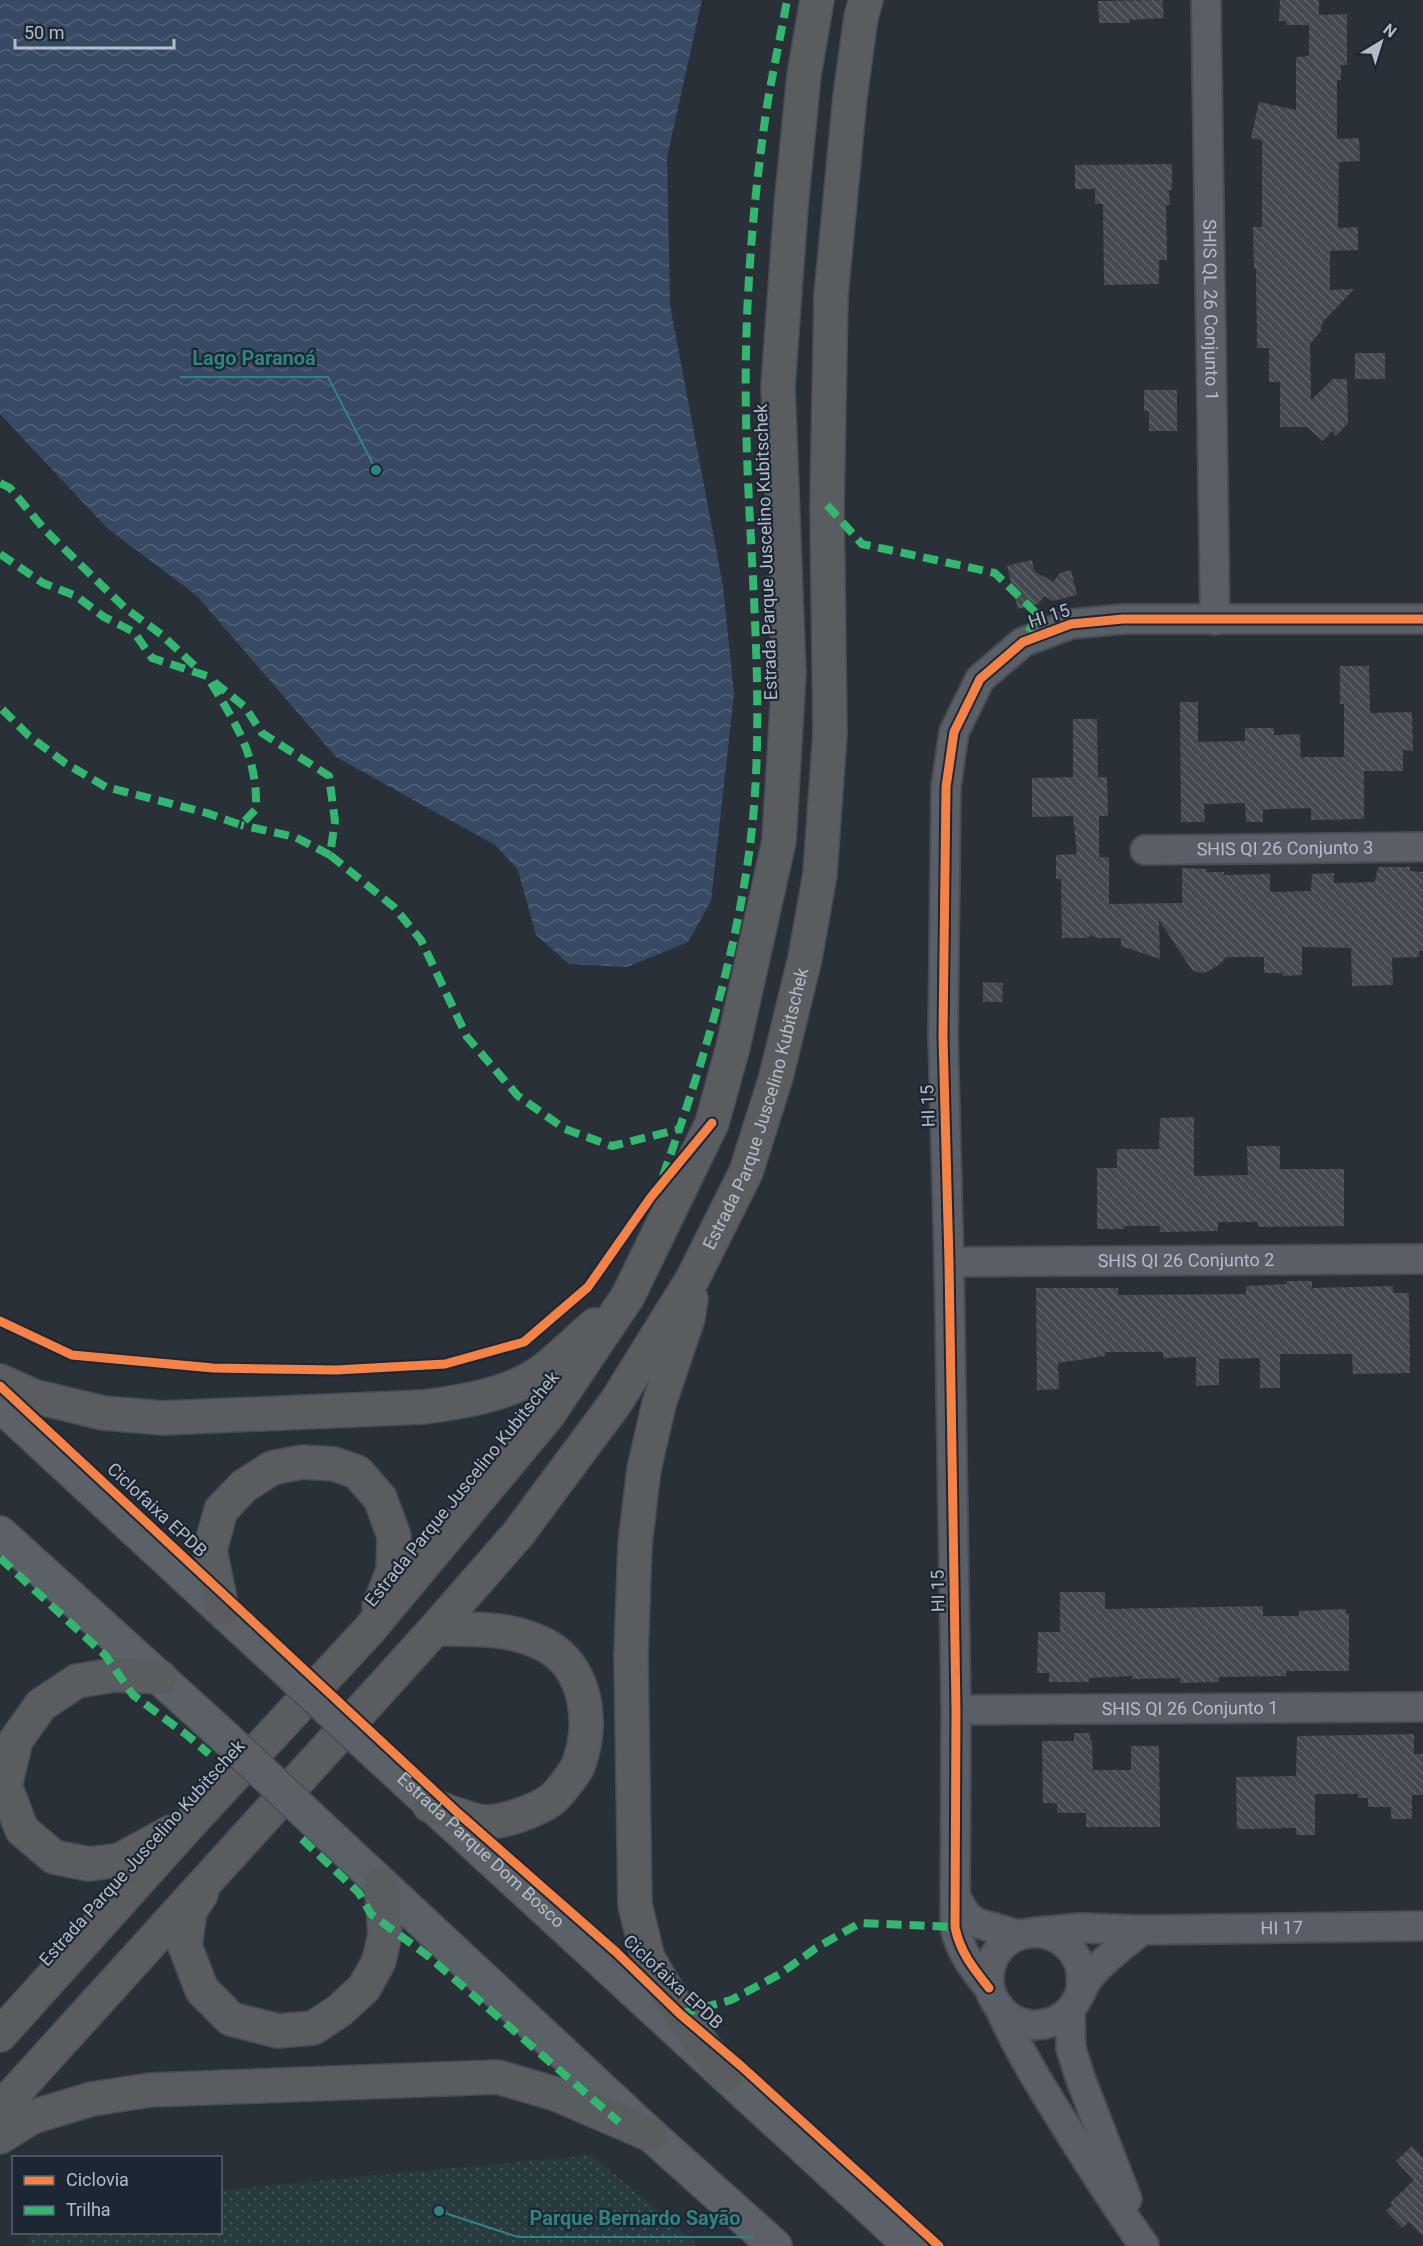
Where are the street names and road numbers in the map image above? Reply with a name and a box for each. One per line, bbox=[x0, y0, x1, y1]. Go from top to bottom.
street label: SHIS QL 26 Conjunto 1 bbox=[1199, 219, 1223, 401]
street label: Estrada Parque Juscelino Kubitschek bbox=[750, 403, 781, 701]
street label: HI 15 bbox=[1025, 599, 1072, 632]
street label: SHIS QI 26 Conjunto 3 bbox=[1196, 837, 1373, 859]
street label: Estrada Parque Juscelino Kubitschek bbox=[698, 965, 812, 1253]
street label: HI 15 bbox=[916, 1084, 939, 1128]
street label: SHIS QI 26 Conjunto 2 bbox=[1098, 1249, 1274, 1271]
street label: Estrada Parque Juscelino Kubitschek bbox=[360, 1366, 564, 1611]
street label: Ciclofaixa EPDB bbox=[103, 1458, 211, 1561]
street label: HI 15 bbox=[927, 1570, 948, 1612]
street label: SHIS QI 26 Conjunto 1 bbox=[1102, 1697, 1278, 1719]
street label: Estrada Parque Juscelino Kubitschek bbox=[35, 1735, 249, 1970]
street label: Estrada Parque Dom Bosco bbox=[393, 1768, 569, 1932]
street label: HI 17 bbox=[1260, 1917, 1303, 1938]
street label: Ciclofaixa EPDB bbox=[619, 1930, 727, 2033]

